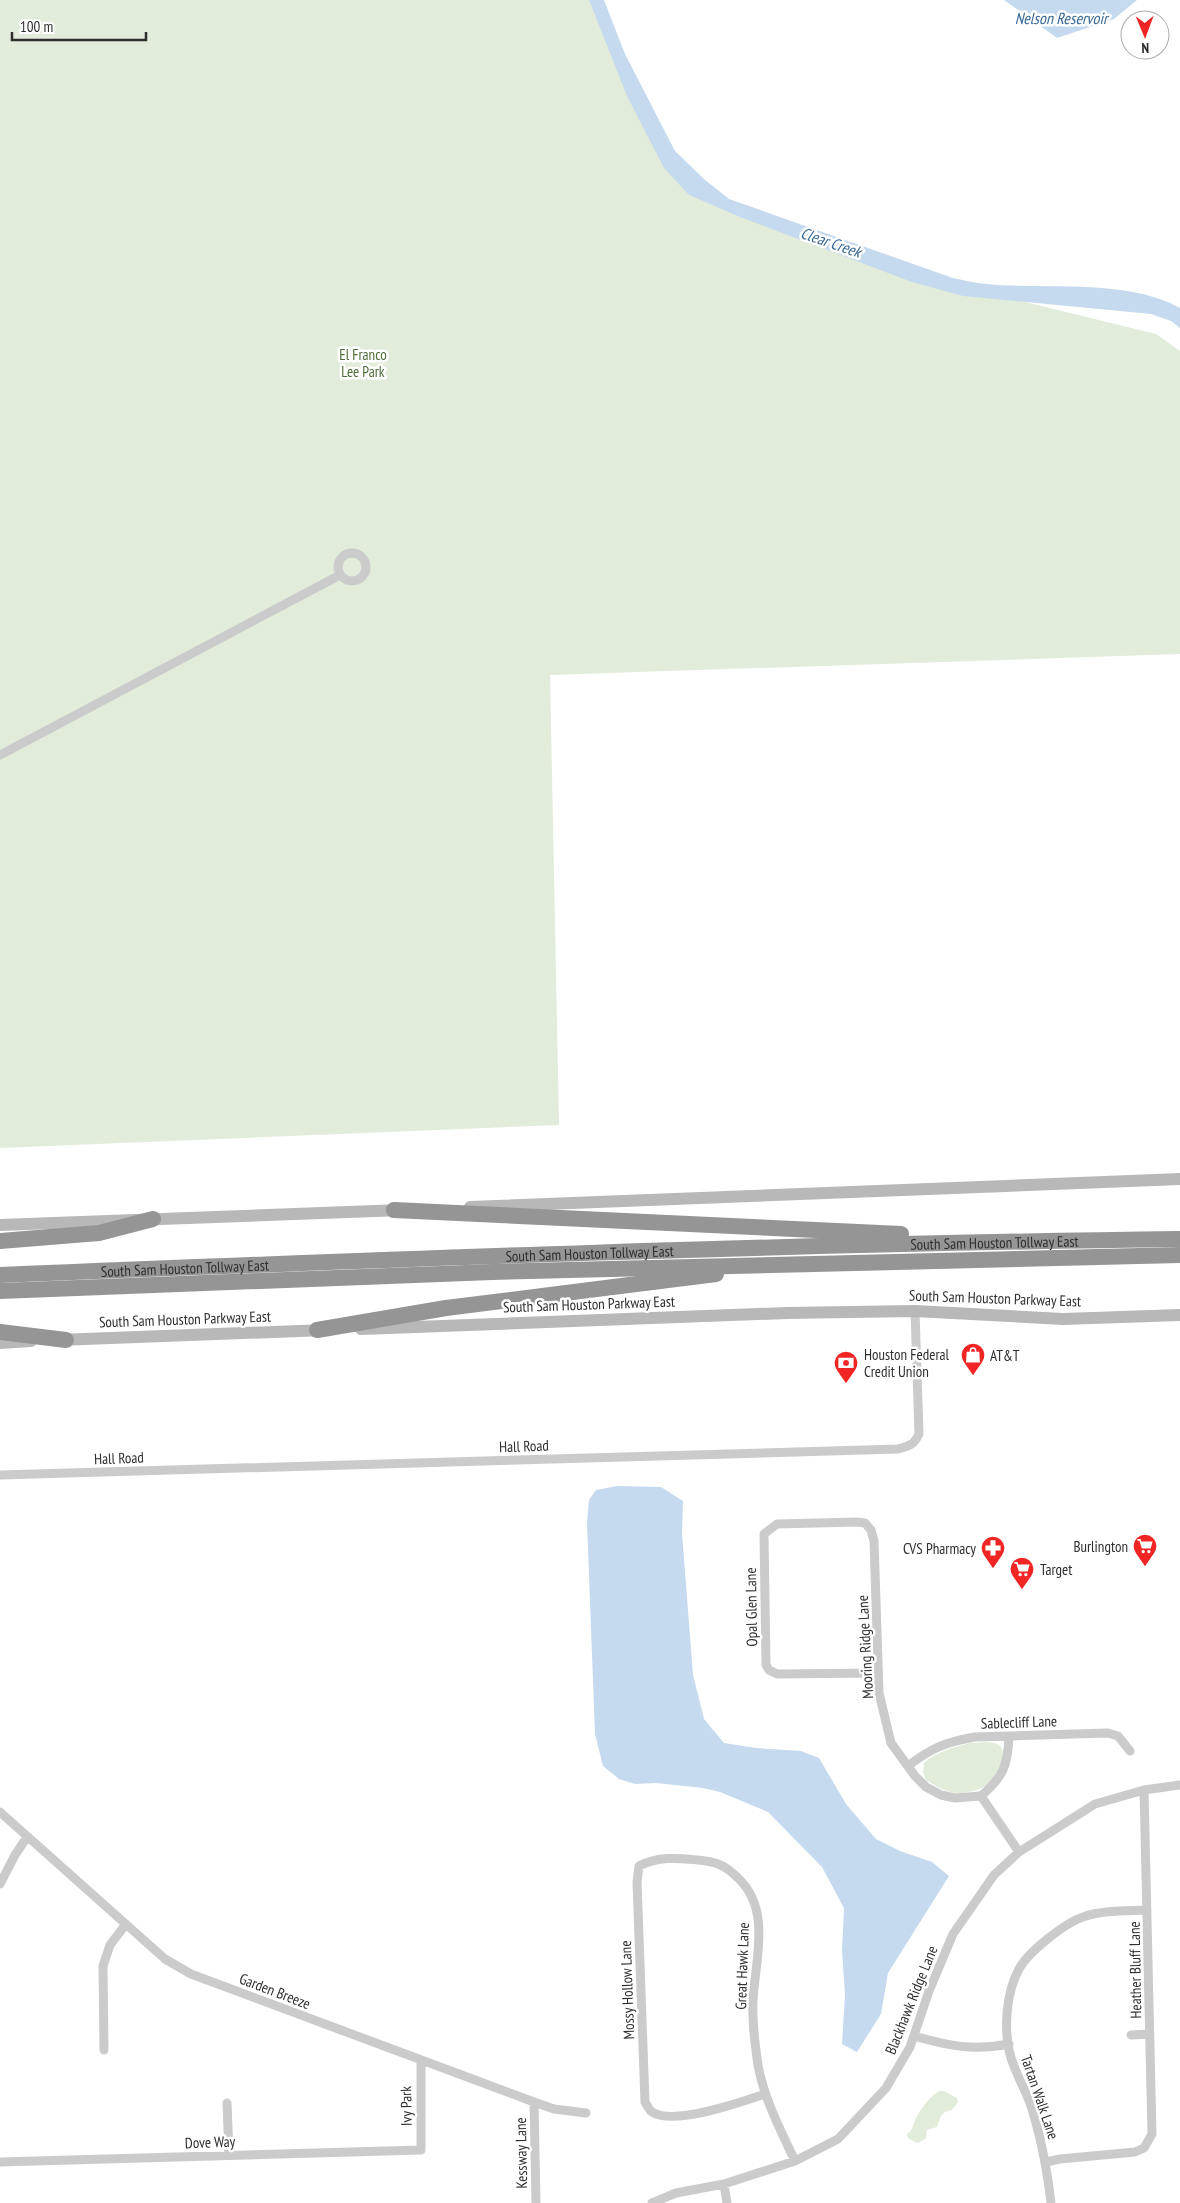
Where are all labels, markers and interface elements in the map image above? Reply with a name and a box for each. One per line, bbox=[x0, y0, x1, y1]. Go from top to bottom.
water label: Nelson Reservoir bbox=[1015, 8, 1110, 28]
scale bar bbox=[12, 10, 146, 42]
north arrow bbox=[1120, 10, 1170, 60]
text: 100 m bbox=[20, 17, 53, 36]
text: N bbox=[1141, 39, 1149, 57]
water label: Clear Creek bbox=[798, 222, 866, 262]
park label: El Franco Lee Park bbox=[339, 345, 387, 381]
street label: South Sam Houston Tollway East bbox=[910, 1231, 1079, 1253]
street label: South Sam Houston Tollway East bbox=[505, 1241, 674, 1265]
street label: South Sam Houston Tollway East bbox=[100, 1255, 269, 1280]
street label: South Sam Houston Parkway East bbox=[909, 1286, 1081, 1310]
street label: South Sam Houston Parkway East bbox=[503, 1292, 675, 1316]
street label: South Sam Houston Parkway East bbox=[99, 1307, 271, 1331]
shop icon: AT&T bbox=[960, 1342, 986, 1376]
place label: Houston Federal Credit Union bbox=[864, 1345, 950, 1381]
place label: AT&T bbox=[990, 1346, 1020, 1365]
bank icon: Houston Federal Credit Union bbox=[833, 1350, 859, 1384]
street label: Hall Road bbox=[499, 1436, 549, 1456]
street label: Hall Road bbox=[94, 1448, 144, 1468]
supermarket icon: Burlington bbox=[1132, 1533, 1158, 1567]
pharmacy icon: CVS Pharmacy bbox=[980, 1535, 1006, 1569]
place label: Burlington bbox=[1073, 1537, 1128, 1556]
place label: CVS Pharmacy bbox=[903, 1539, 976, 1558]
supermarket icon: Target bbox=[1009, 1556, 1035, 1590]
place label: Target bbox=[1040, 1560, 1072, 1579]
street label: Opal Glen Lane bbox=[741, 1567, 761, 1647]
street label: Mooring Ridge Lane bbox=[853, 1595, 877, 1699]
street label: Sablecliff Lane bbox=[981, 1711, 1057, 1733]
street label: Heather Bluff Lane bbox=[1125, 1921, 1145, 2019]
street label: Great Hawk Lane bbox=[731, 1922, 753, 2010]
street label: Mossy Hollow Lane bbox=[616, 1940, 638, 2040]
street label: Blackhawk Ridge Lane bbox=[881, 1943, 941, 2057]
street label: Garden Breeze bbox=[237, 1969, 313, 2013]
street label: Tartan Walk Lane bbox=[1017, 2052, 1063, 2142]
street label: Ivy Park bbox=[396, 2086, 416, 2126]
street label: Kessway Lane bbox=[511, 2117, 531, 2189]
street label: Dove Way bbox=[184, 2132, 236, 2152]

